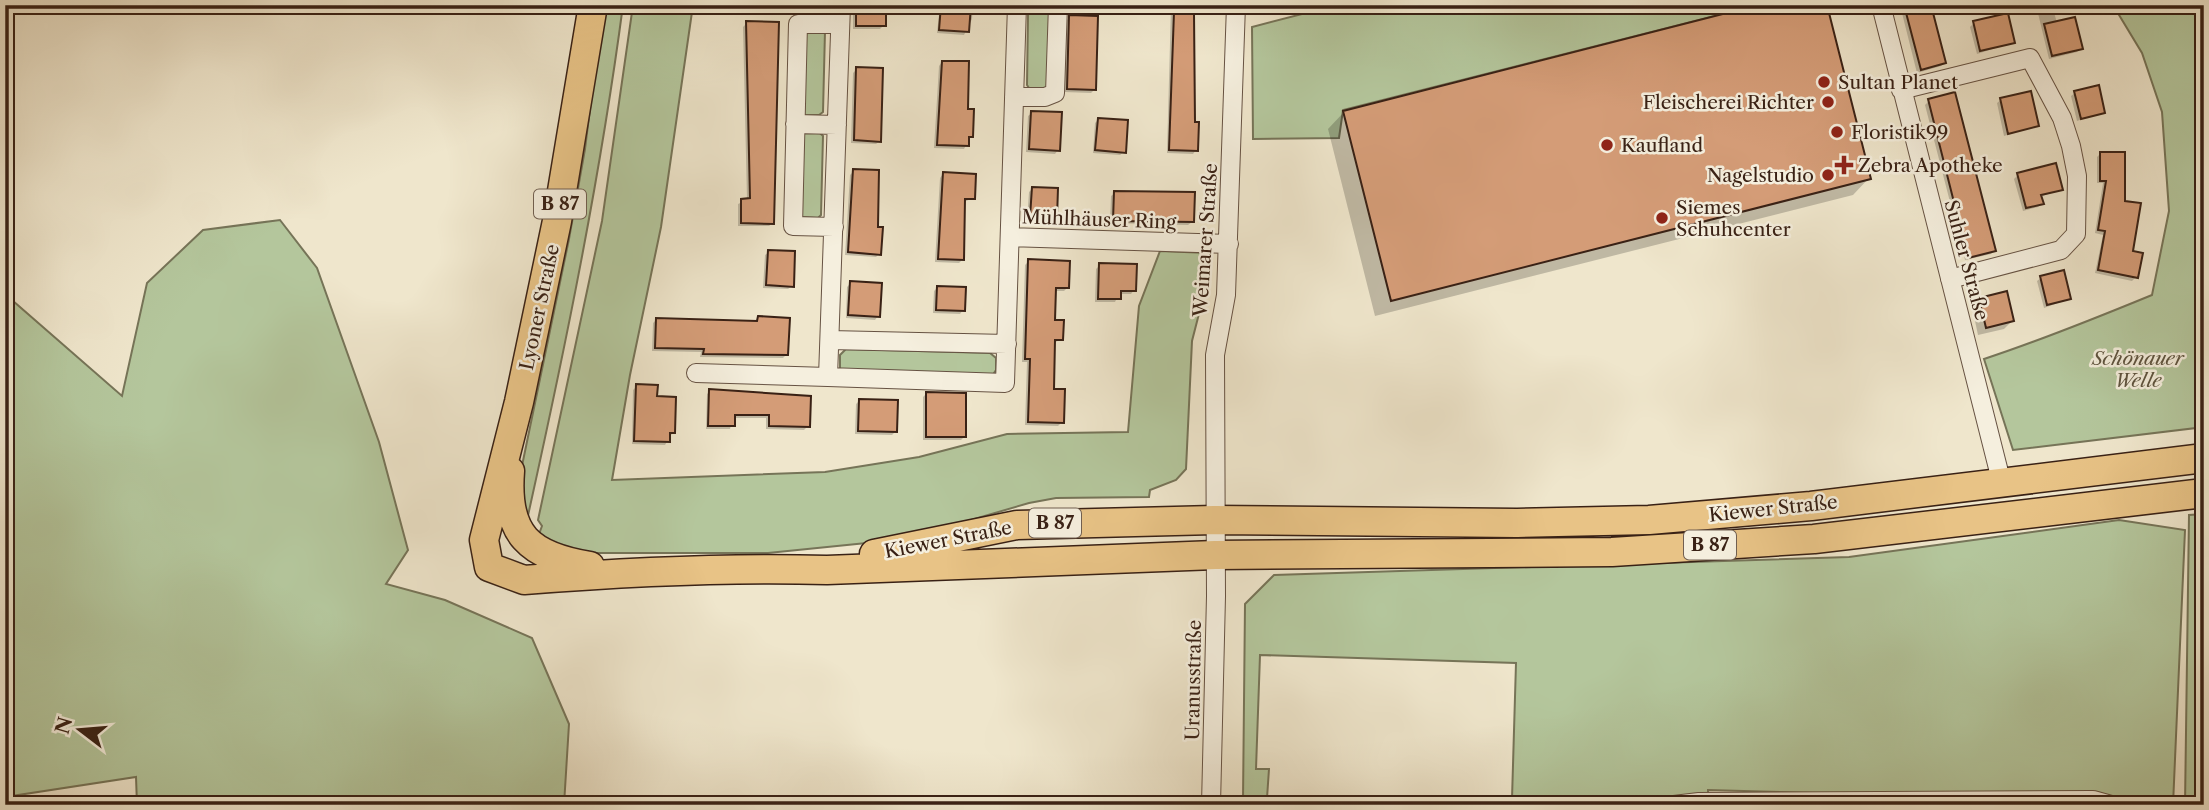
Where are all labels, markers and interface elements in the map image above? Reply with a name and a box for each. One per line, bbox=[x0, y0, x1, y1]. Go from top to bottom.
place label: Sultan Planet bbox=[1838, 71, 1958, 94]
marker: Sultan Planet bbox=[1816, 74, 1832, 90]
place label: Fleischerei Richter bbox=[1643, 91, 1814, 114]
marker: Fleischerei Richter bbox=[1820, 94, 1836, 110]
place label: Floristik99 bbox=[1851, 121, 1948, 144]
marker: Floristik99 bbox=[1829, 124, 1845, 140]
place label: Kaufland bbox=[1621, 134, 1703, 157]
marker: Kaufland bbox=[1599, 137, 1615, 153]
place label: Zebra Apotheke bbox=[1858, 154, 2003, 177]
marker: Zebra Apotheke bbox=[1836, 157, 1852, 173]
street label: Weimarer Straße bbox=[1189, 162, 1222, 319]
place label: Nagelstudio bbox=[1707, 164, 1814, 187]
marker: Nagelstudio bbox=[1820, 167, 1836, 183]
road number: B 87 bbox=[534, 190, 586, 218]
place label: Siemes Schuhcenter bbox=[1676, 196, 1791, 241]
street label: Suhler Straße bbox=[1939, 197, 1994, 323]
street label: Mühlhäuser Ring bbox=[1021, 205, 1178, 234]
marker: Siemes Schuhcenter bbox=[1654, 210, 1670, 226]
street label: Lyoner Straße bbox=[515, 242, 564, 372]
park label: Schönauer Welle bbox=[2091, 347, 2185, 392]
street label: Kiewer Straße bbox=[1708, 490, 1839, 527]
road number: B 87 bbox=[1029, 508, 1081, 538]
street label: Kiewer Straße bbox=[882, 516, 1014, 563]
road number: B 87 bbox=[1684, 530, 1736, 560]
street label: Uranusstraße bbox=[1181, 619, 1206, 741]
north arrow bbox=[46, 694, 116, 764]
text: N bbox=[51, 714, 77, 737]

